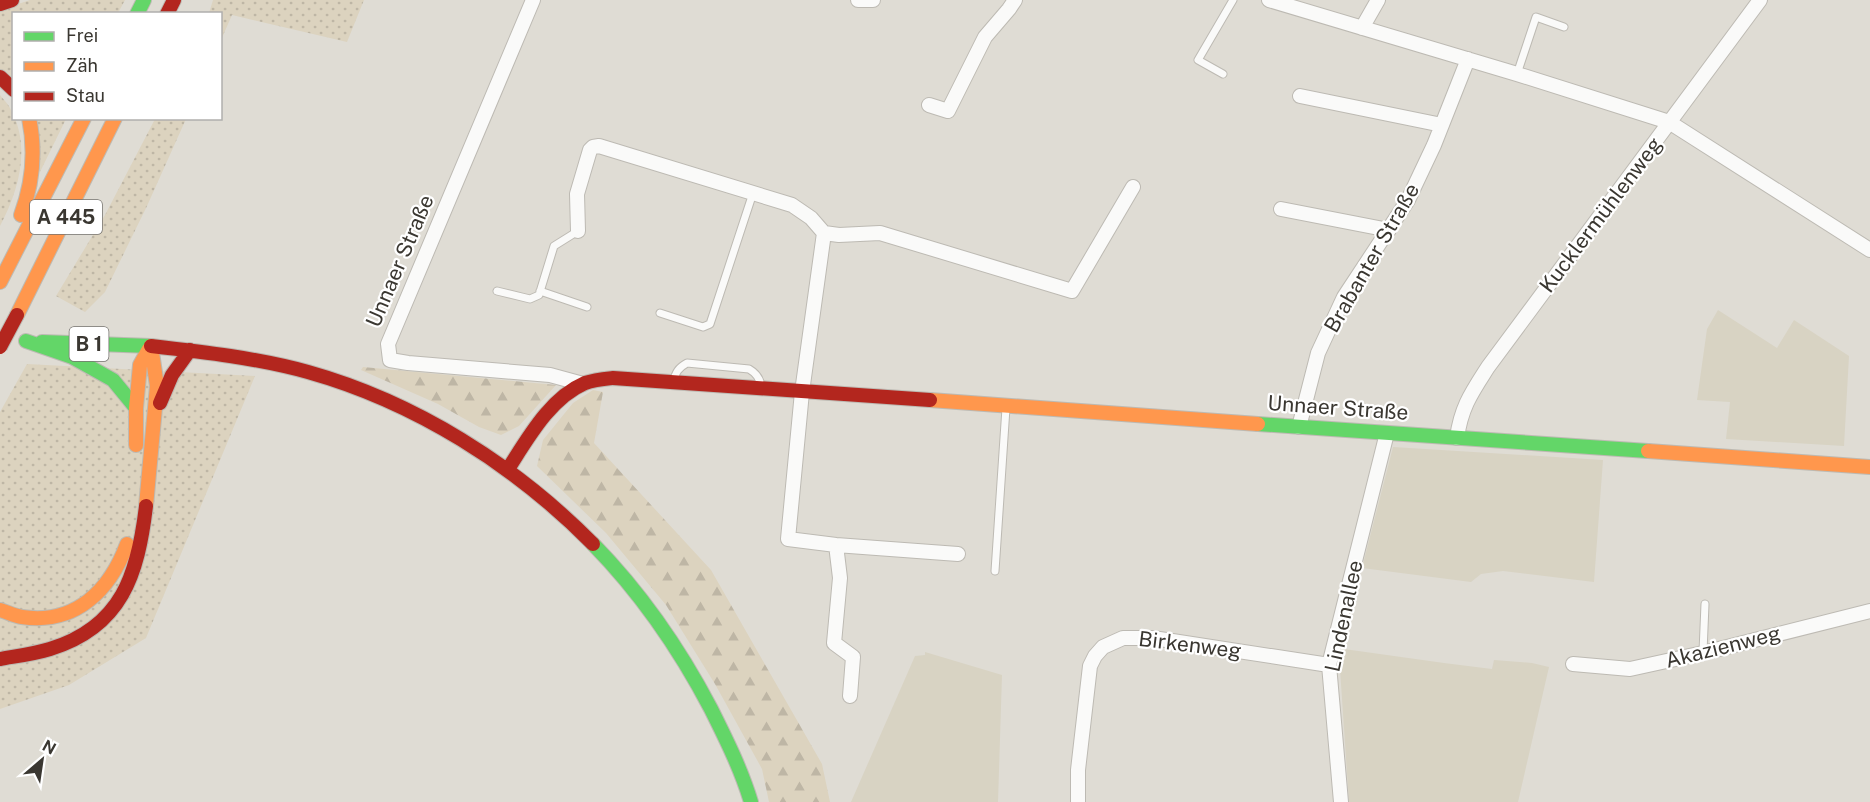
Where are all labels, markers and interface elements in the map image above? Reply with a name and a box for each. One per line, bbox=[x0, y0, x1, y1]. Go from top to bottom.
legend bbox=[12, 12, 222, 120]
text: Frei bbox=[66, 25, 98, 46]
text: Zäh bbox=[66, 55, 98, 76]
text: Stau bbox=[66, 85, 105, 106]
street label: Kucklermühlenweg bbox=[1534, 132, 1667, 297]
street label: Brabanter Straße bbox=[1319, 179, 1424, 337]
street label: Unnaer Straße bbox=[360, 191, 439, 331]
road number: A 445 bbox=[30, 200, 102, 234]
road number: B 1 bbox=[70, 327, 109, 361]
street label: Unnaer Straße bbox=[1267, 390, 1409, 425]
street label: Lindenallee bbox=[1319, 558, 1368, 674]
street label: Akazienweg bbox=[1663, 620, 1783, 673]
street label: Birkenweg bbox=[1137, 626, 1243, 663]
north arrow bbox=[12, 730, 72, 790]
text: N bbox=[39, 736, 59, 759]

